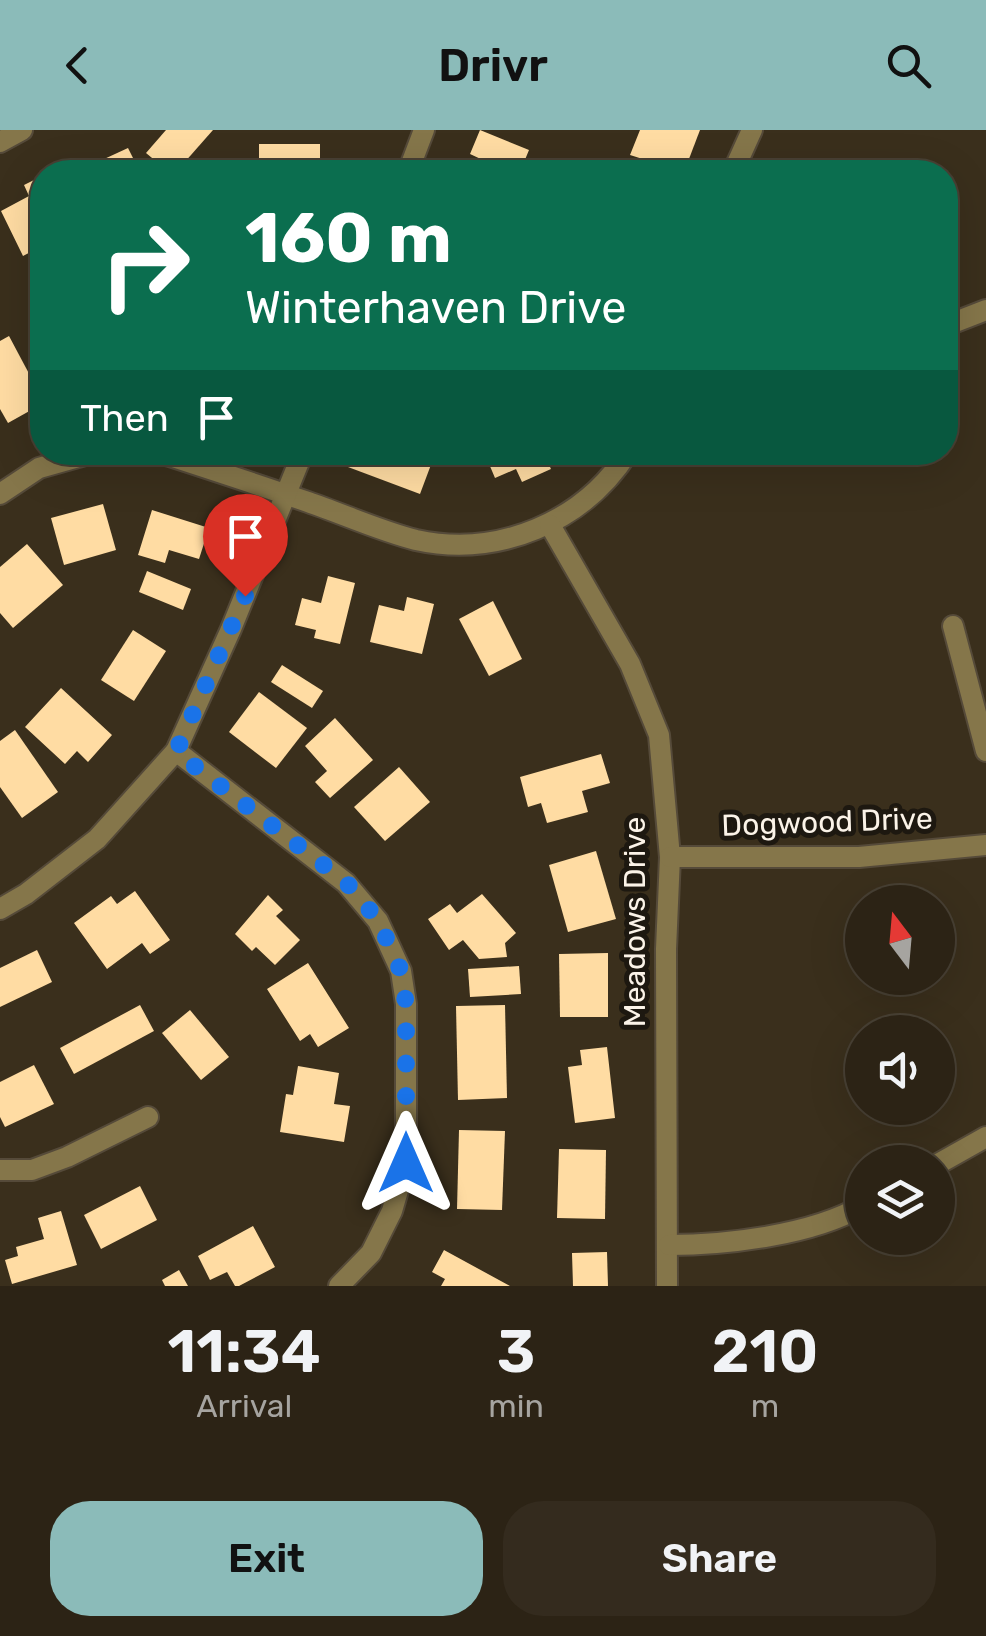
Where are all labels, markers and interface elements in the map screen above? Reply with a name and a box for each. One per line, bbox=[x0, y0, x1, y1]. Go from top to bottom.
icon: back bbox=[50, 38, 105, 93]
icon: search bbox=[881, 38, 936, 93]
text: Drivr bbox=[438, 39, 548, 92]
text: 160 m bbox=[245, 197, 452, 280]
icon: right bbox=[80, 200, 210, 330]
text: Winterhaven Drive bbox=[245, 281, 626, 334]
icon: arrive bbox=[189, 390, 244, 445]
text: Then bbox=[80, 395, 169, 441]
pin bbox=[203, 494, 288, 597]
icon: arrive bbox=[218, 509, 273, 564]
street label: Dogwood Drive bbox=[721, 800, 933, 844]
street label: Meadows Drive bbox=[617, 817, 653, 1027]
north arrow bbox=[845, 885, 955, 995]
map controls bbox=[845, 885, 955, 1255]
button: sound bbox=[845, 1015, 955, 1125]
position arrow bbox=[354, 1111, 458, 1215]
button: layers bbox=[845, 1145, 955, 1255]
text: 11:34 bbox=[168, 1316, 321, 1387]
text: 3 bbox=[497, 1316, 535, 1387]
text: 210 bbox=[712, 1316, 818, 1387]
text: Arrival bbox=[196, 1387, 292, 1425]
text: min bbox=[488, 1387, 544, 1425]
text: m bbox=[751, 1387, 779, 1425]
button: Exit bbox=[50, 1501, 483, 1616]
button: Share bbox=[503, 1501, 936, 1616]

